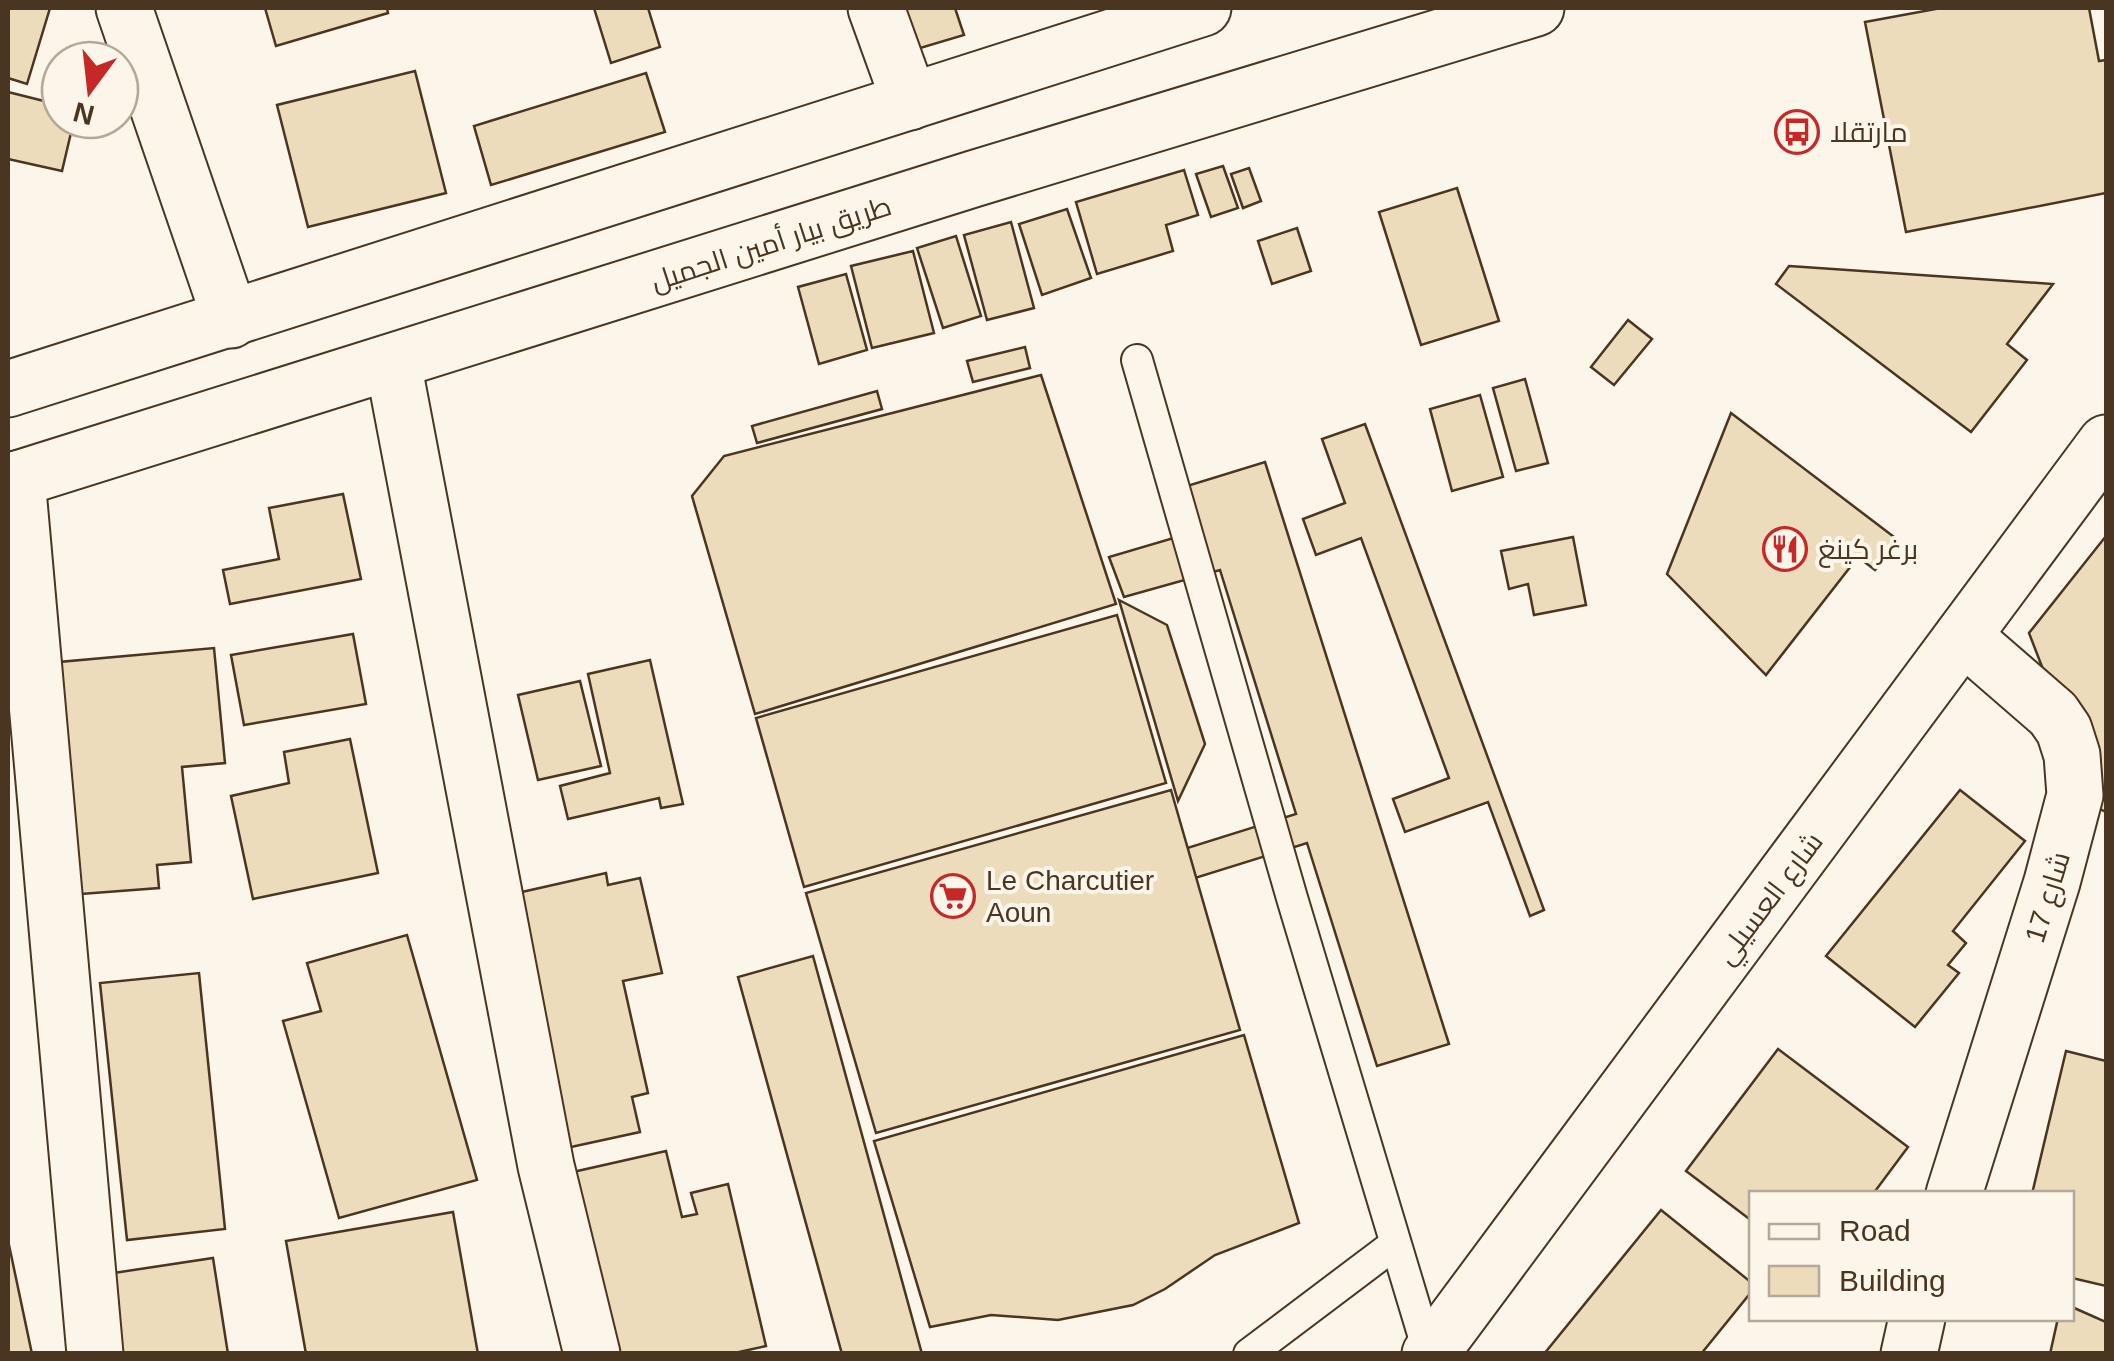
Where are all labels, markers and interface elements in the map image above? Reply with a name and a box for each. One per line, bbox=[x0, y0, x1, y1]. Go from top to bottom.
north arrow bbox=[40, 40, 140, 140]
text: N bbox=[70, 96, 97, 131]
bus stop icon: مارتقلا bbox=[1774, 109, 1820, 155]
place label: مارتقلا bbox=[1830, 117, 1908, 148]
street label: طريق بيار أمين الجميل bbox=[646, 188, 896, 298]
restaurant icon: برغر كينغ bbox=[1762, 526, 1808, 572]
place label: برغر كينغ bbox=[1818, 534, 1918, 568]
street label: شارع العسيلي bbox=[1710, 826, 1834, 974]
street label: شارع 17 bbox=[2019, 848, 2079, 947]
place label: Le Charcutier Aoun bbox=[986, 865, 1154, 928]
supermarket icon: Le Charcutier Aoun bbox=[930, 873, 976, 919]
legend bbox=[1749, 1191, 2074, 1321]
text: Road bbox=[1839, 1214, 1911, 1247]
text: Building bbox=[1839, 1264, 1946, 1297]

